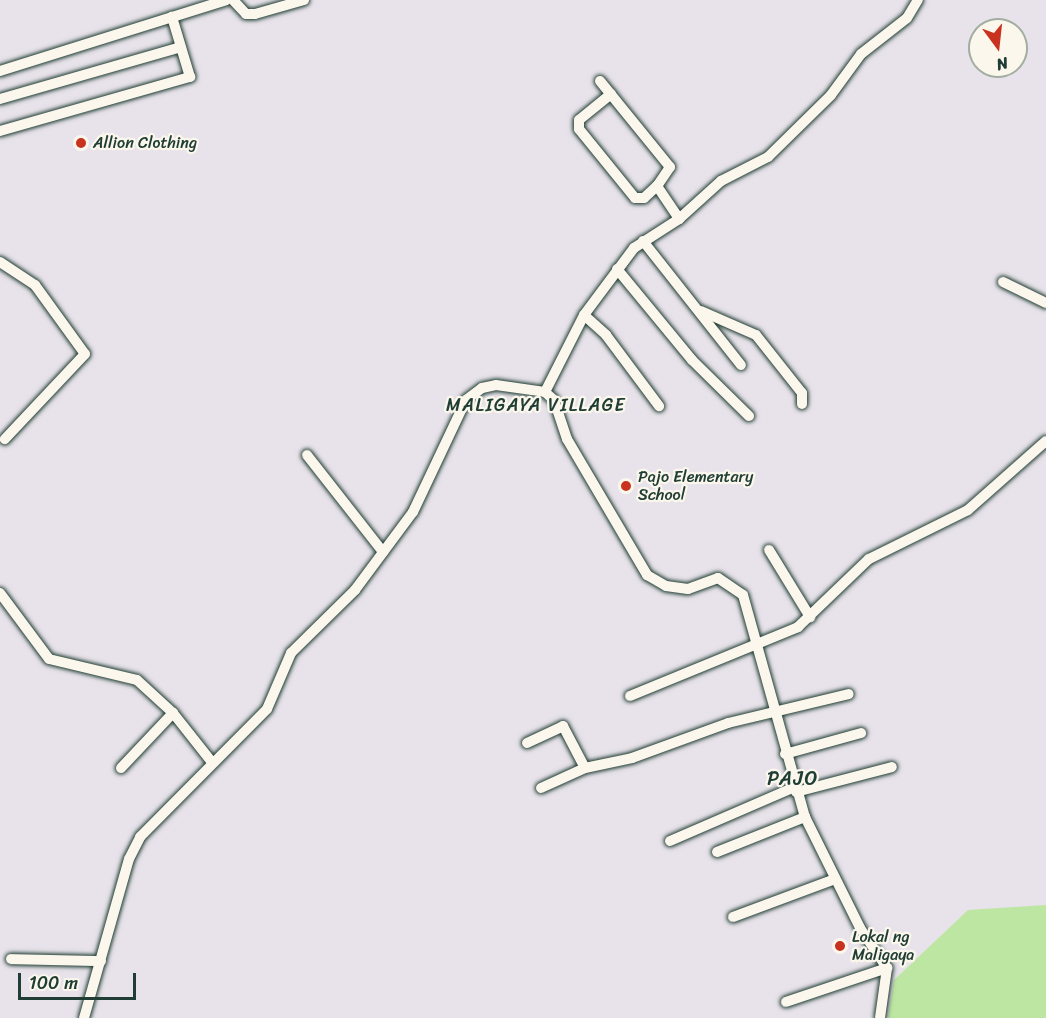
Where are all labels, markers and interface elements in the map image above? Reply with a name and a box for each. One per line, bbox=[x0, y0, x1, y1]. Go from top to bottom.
north arrow bbox=[968, 18, 1028, 78]
text: N bbox=[993, 48, 1011, 79]
place label: Allion Clothing bbox=[93, 133, 197, 153]
marker: Allion Clothing bbox=[74, 136, 88, 150]
district label: MALIGAYA VILLAGE bbox=[447, 394, 625, 416]
place label: Pajo Elementary School bbox=[638, 467, 754, 505]
marker: Pajo Elementary School bbox=[619, 479, 633, 493]
district label: PAJO bbox=[767, 766, 819, 790]
place label: Lokal ng Maligaya bbox=[852, 927, 914, 965]
marker: Lokal ng Maligaya bbox=[833, 939, 847, 953]
scale bar bbox=[21, 961, 140, 999]
text: 100 m bbox=[29, 967, 78, 999]

